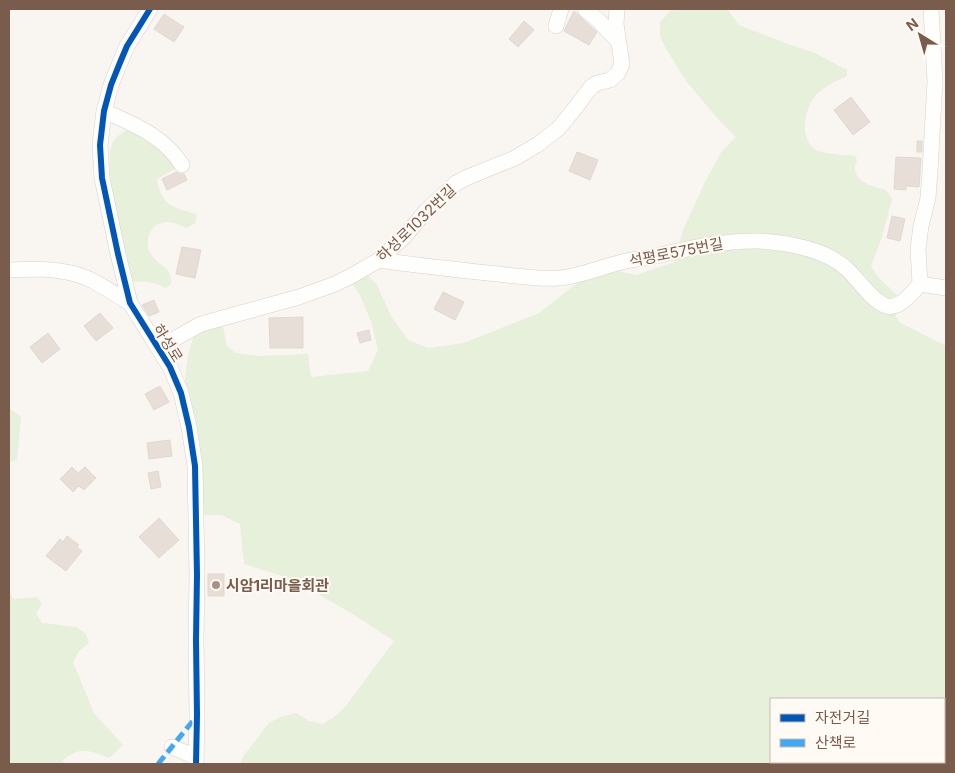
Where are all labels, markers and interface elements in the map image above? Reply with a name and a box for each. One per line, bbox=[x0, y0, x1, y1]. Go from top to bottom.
north arrow bbox=[895, 10, 945, 60]
text: N bbox=[902, 14, 921, 34]
street label: 하성로1032번길 bbox=[372, 180, 460, 266]
street label: 석평로575번길 bbox=[627, 234, 725, 270]
street label: 하성로 bbox=[149, 320, 187, 366]
place label: 시암1리마을회관 bbox=[226, 576, 329, 595]
marker: 시암1리마을회관 bbox=[210, 579, 222, 591]
legend bbox=[770, 698, 945, 763]
text: 자전거길 bbox=[815, 708, 870, 727]
text: 산책로 bbox=[815, 733, 856, 752]

